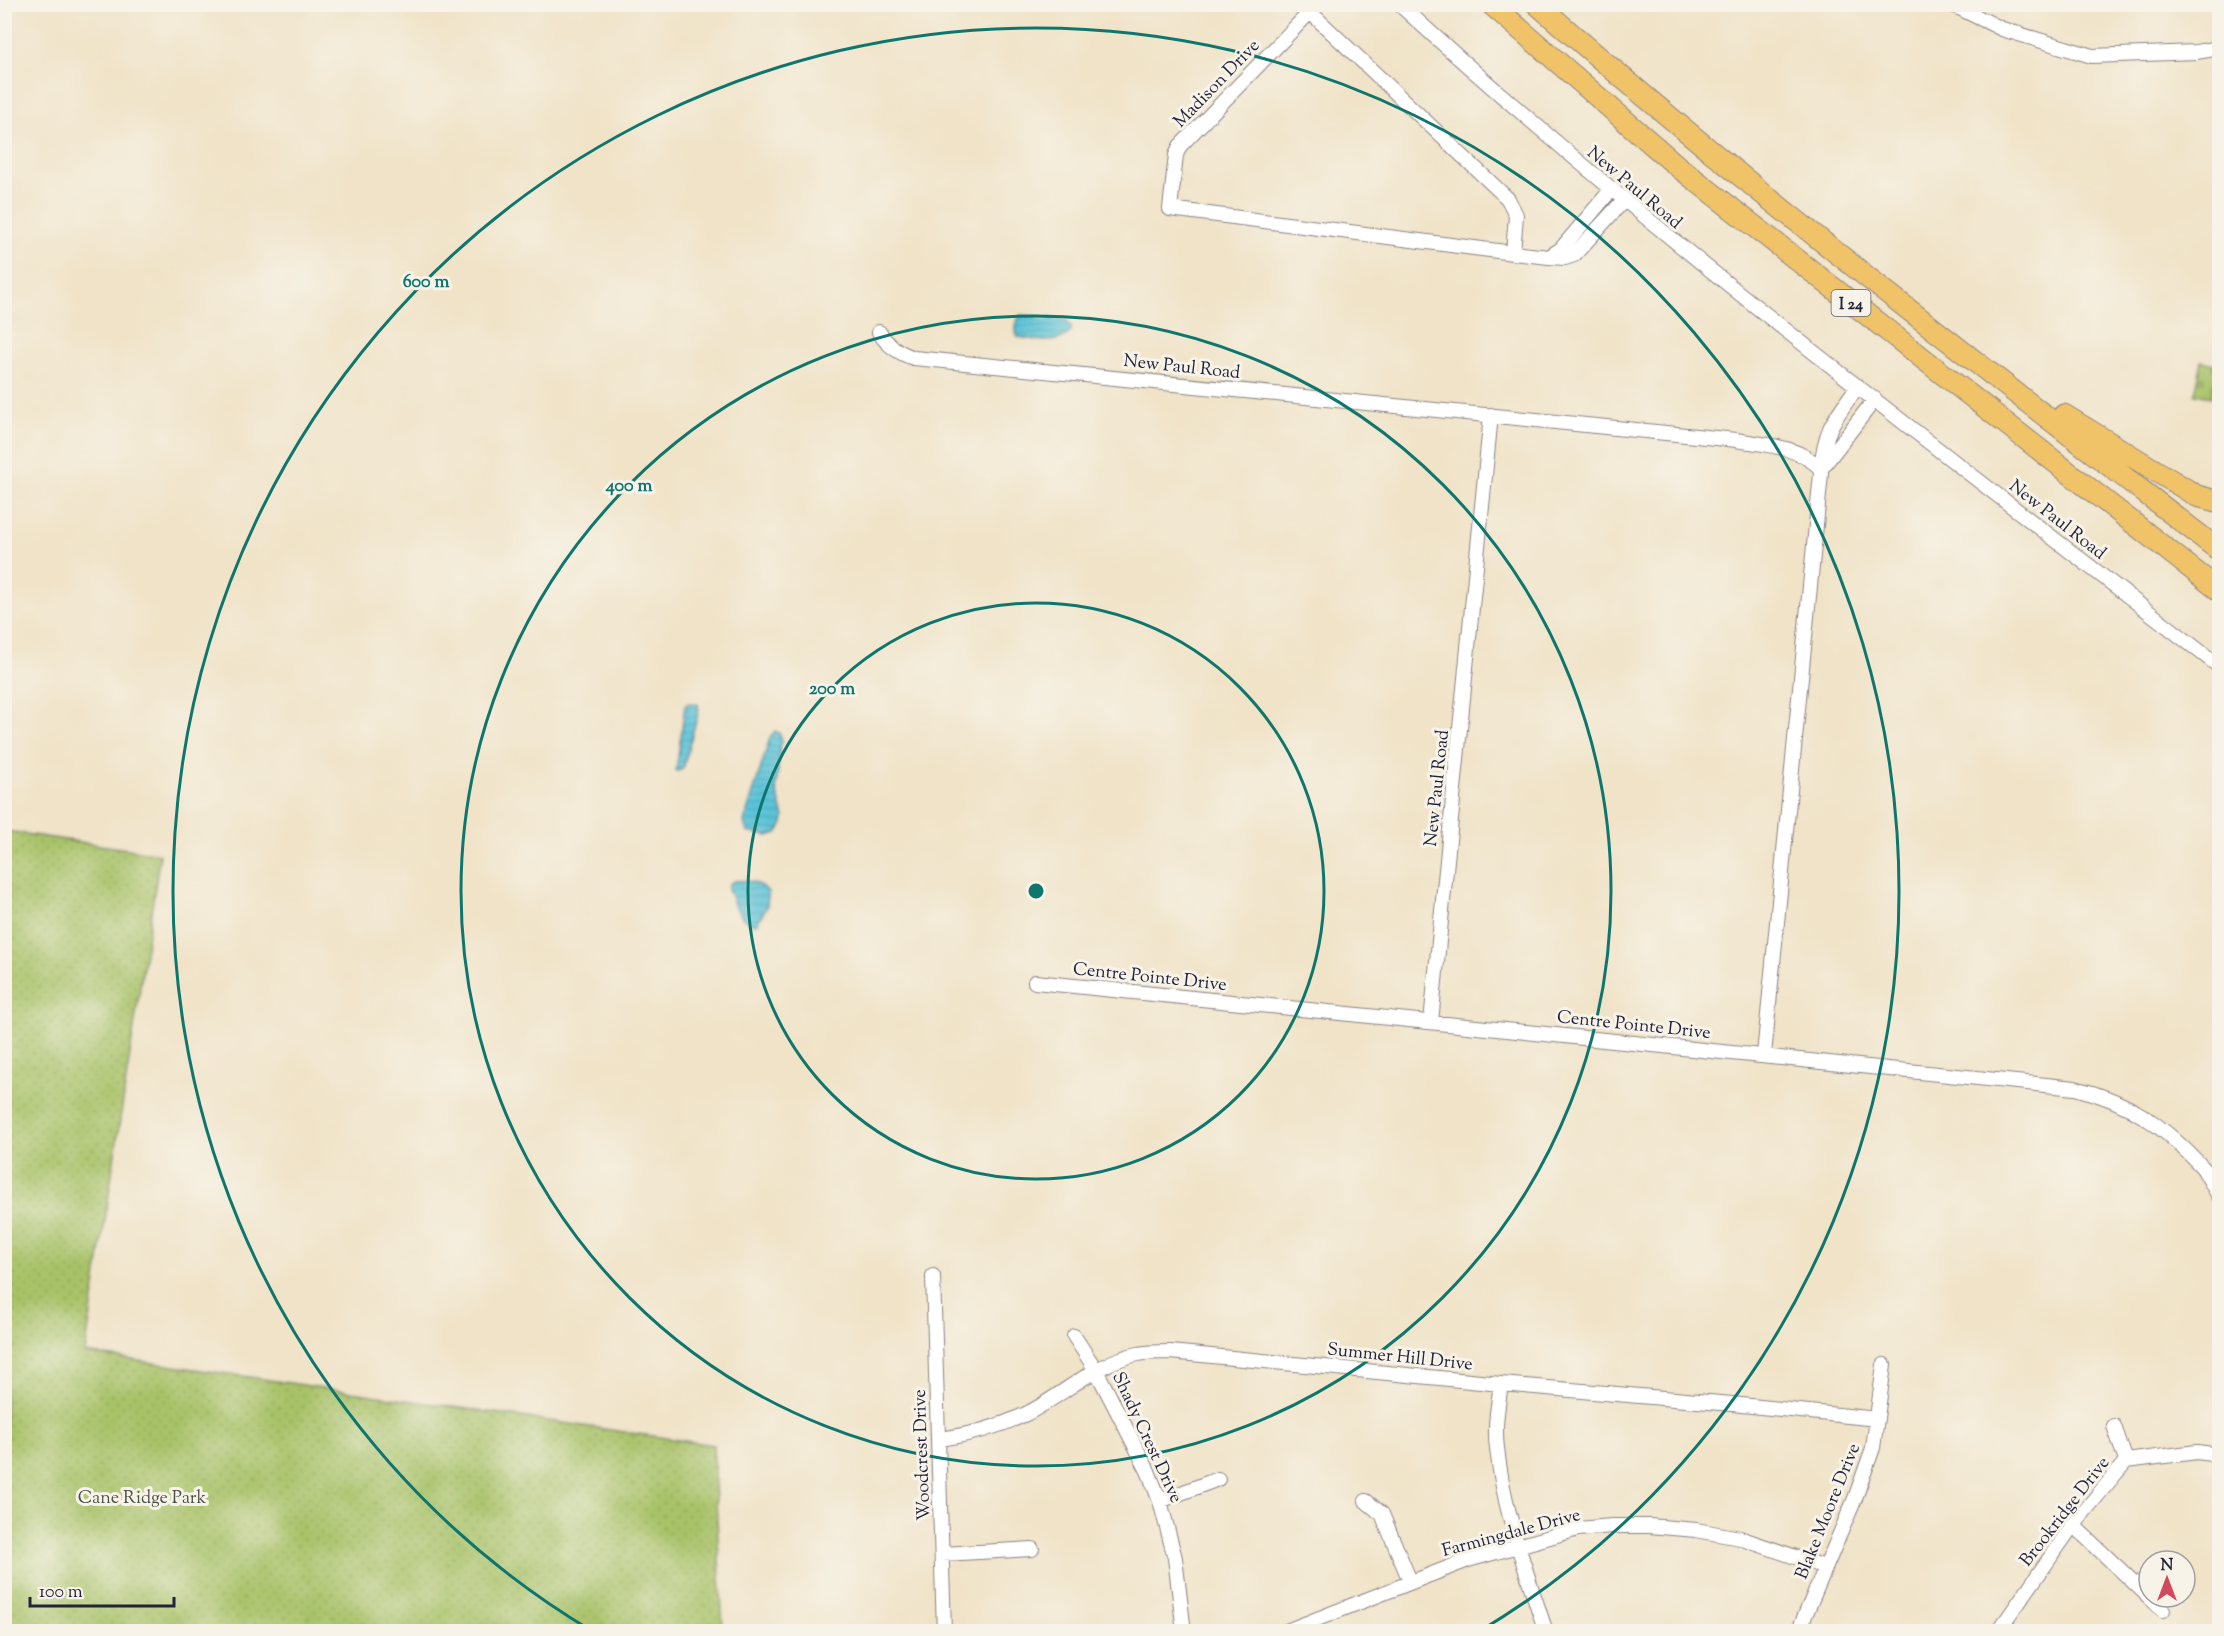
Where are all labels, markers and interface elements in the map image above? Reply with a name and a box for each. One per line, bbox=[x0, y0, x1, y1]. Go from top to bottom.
street label: Madison Drive bbox=[1168, 34, 1267, 135]
street label: New Paul Road bbox=[1580, 141, 1687, 236]
text: 600 m bbox=[403, 270, 449, 296]
road number: I 24 bbox=[1832, 290, 1870, 316]
street label: New Paul Road bbox=[1122, 349, 1241, 387]
text: 400 m bbox=[605, 474, 652, 500]
street label: New Paul Road bbox=[2003, 474, 2111, 567]
text: 200 m bbox=[809, 677, 855, 703]
street label: New Paul Road bbox=[1419, 729, 1457, 848]
centre of rings bbox=[1026, 881, 1046, 901]
street label: Centre Pointe Drive bbox=[1072, 957, 1228, 999]
street label: Centre Pointe Drive bbox=[1556, 1005, 1712, 1047]
street label: Summer Hill Drive bbox=[1326, 1337, 1474, 1379]
street label: Shady Crest Drive bbox=[1104, 1368, 1188, 1508]
street label: Woodcrest Drive bbox=[908, 1389, 938, 1521]
street label: Blake Moore Drive bbox=[1790, 1440, 1868, 1584]
street label: Brookridge Drive bbox=[2014, 1452, 2117, 1573]
park label: Cane Ridge Park bbox=[78, 1486, 206, 1512]
street label: Farmingdale Drive bbox=[1439, 1503, 1584, 1565]
north arrow bbox=[2137, 1549, 2197, 1609]
text: N bbox=[2161, 1555, 2174, 1578]
scale bar bbox=[30, 1570, 174, 1608]
text: 100 m bbox=[39, 1580, 83, 1606]

